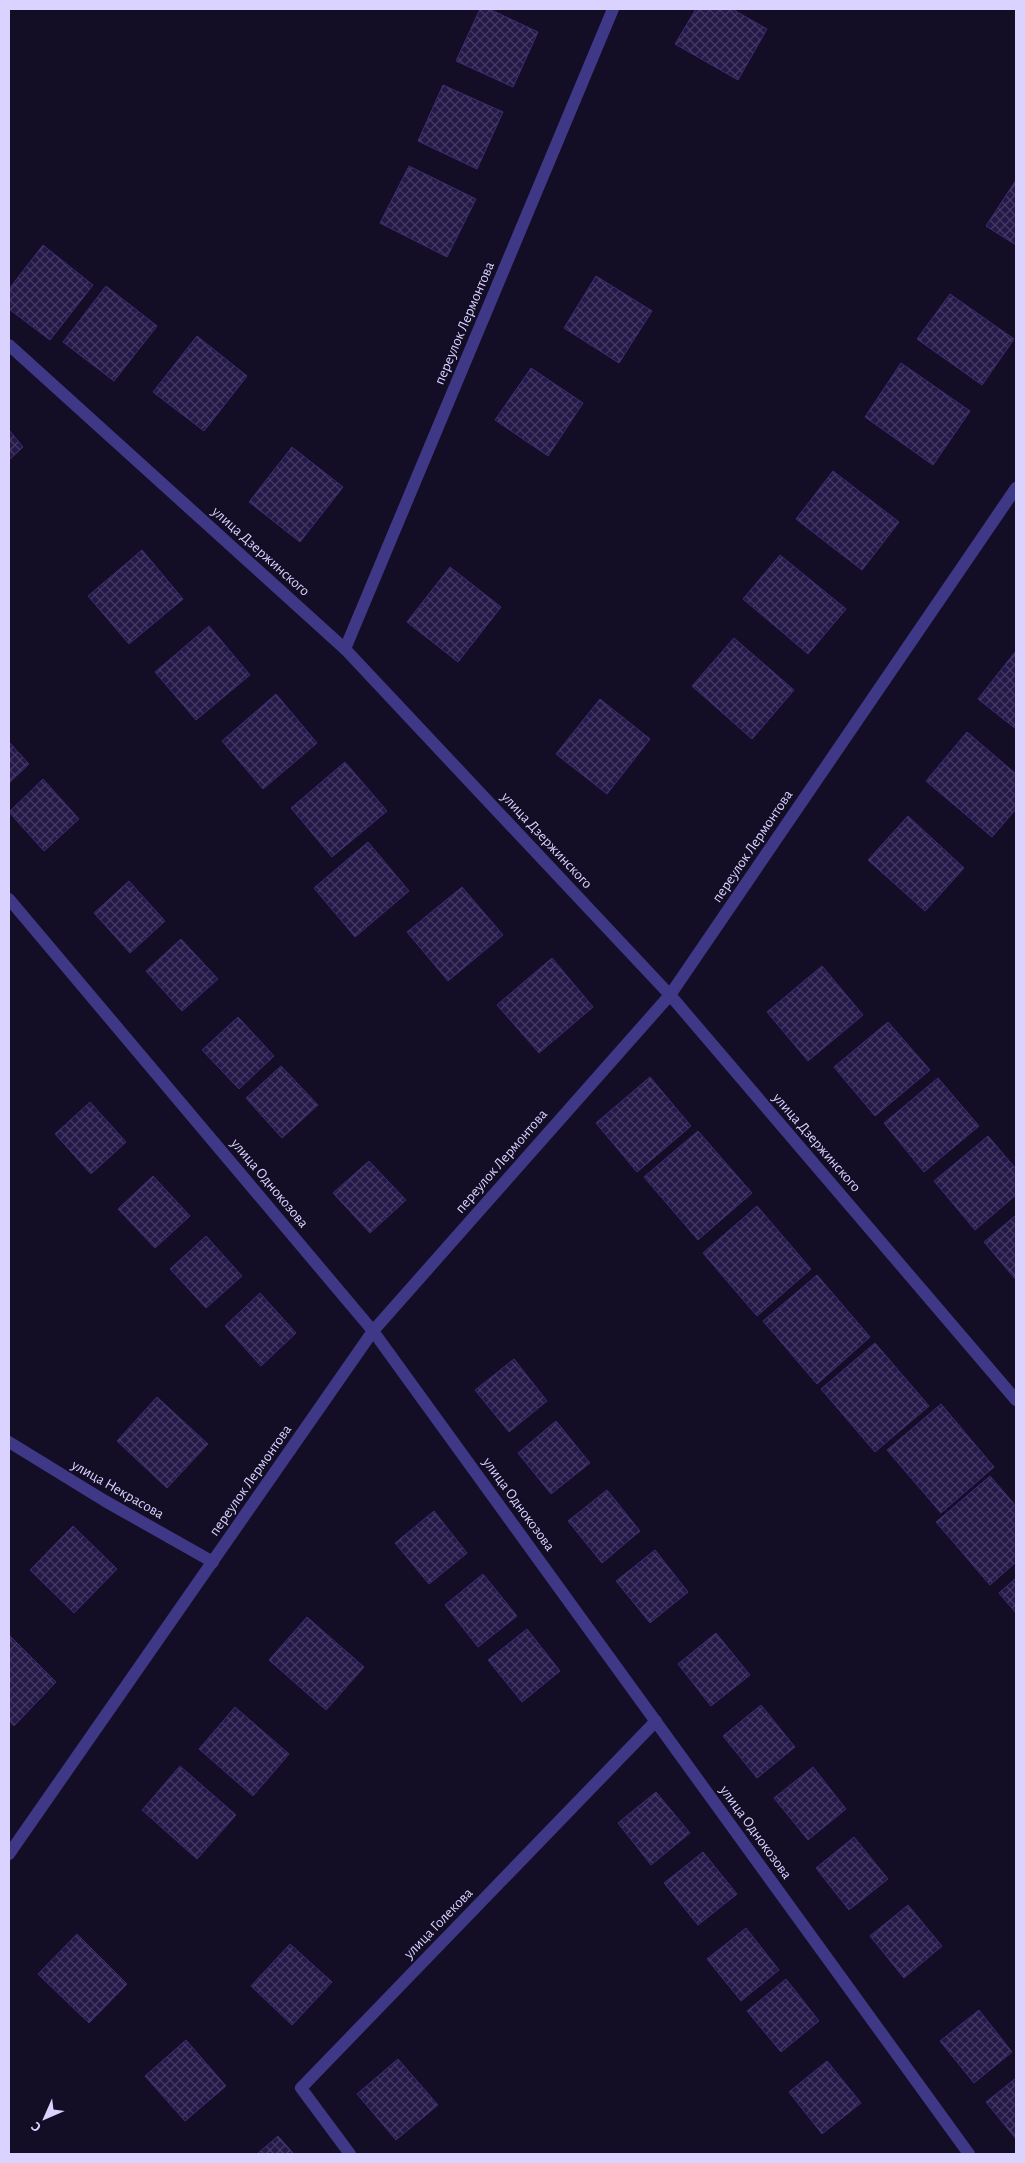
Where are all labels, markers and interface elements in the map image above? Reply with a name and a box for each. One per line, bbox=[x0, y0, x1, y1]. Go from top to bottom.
street label: переулок Лермонтова bbox=[432, 259, 497, 387]
street label: улица Дзержинского bbox=[208, 503, 312, 599]
street label: переулок Лермонтова bbox=[709, 787, 796, 905]
street label: улица Дзержинского bbox=[498, 789, 595, 891]
street label: улица Дзержинского bbox=[769, 1089, 863, 1195]
street label: переулок Лермонтова bbox=[452, 1106, 550, 1216]
street label: улица Однокозова bbox=[227, 1135, 311, 1231]
street label: переулок Лермонтова bbox=[206, 1422, 295, 1539]
street label: улица Однокозова bbox=[479, 1454, 557, 1554]
street label: улица Некрасова bbox=[68, 1456, 167, 1522]
street label: улица Однокозова bbox=[716, 1782, 794, 1882]
street label: улица Голекова bbox=[400, 1885, 476, 1962]
north arrow bbox=[20, 2093, 70, 2143]
text: С bbox=[29, 2119, 44, 2134]

